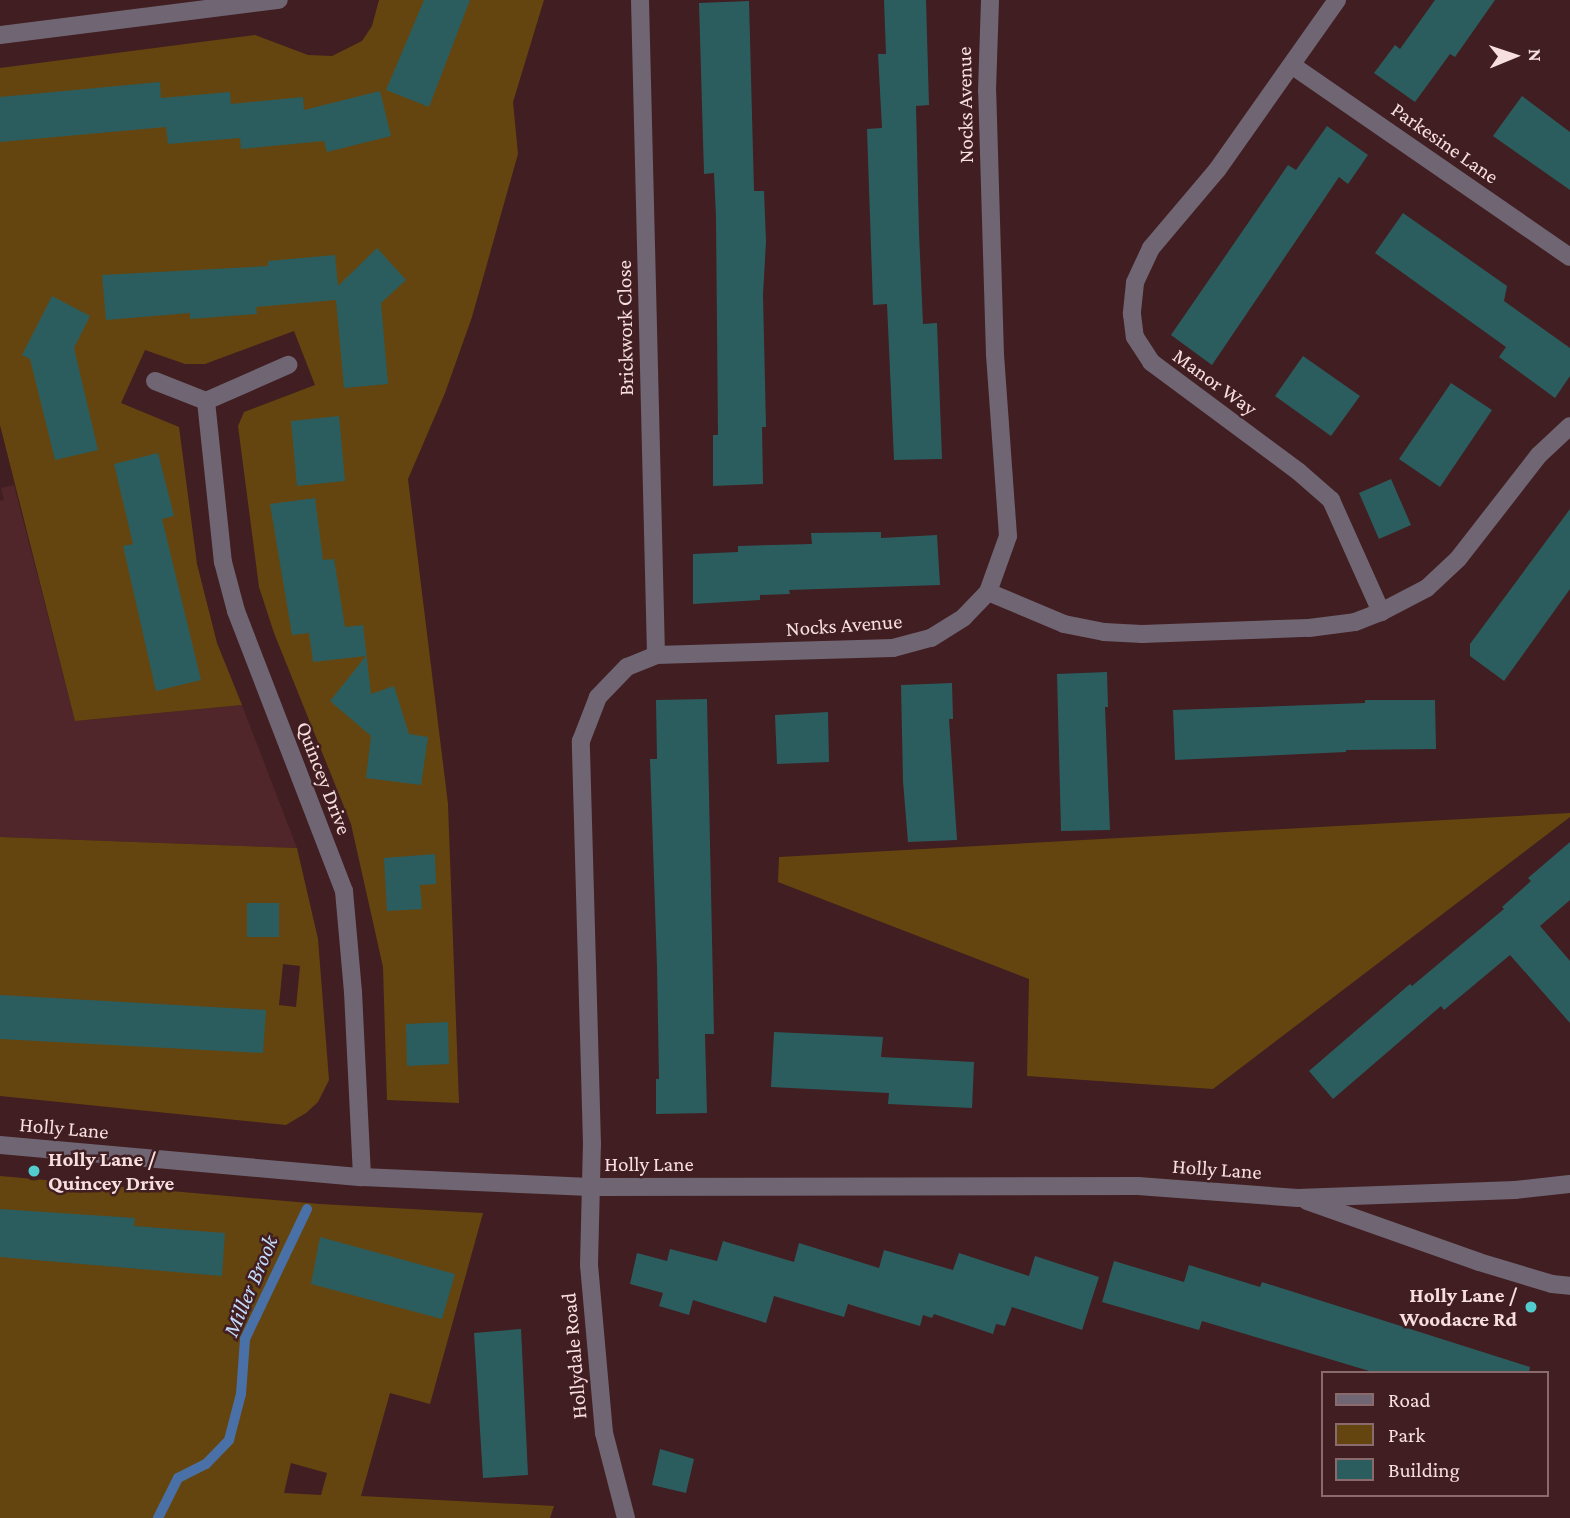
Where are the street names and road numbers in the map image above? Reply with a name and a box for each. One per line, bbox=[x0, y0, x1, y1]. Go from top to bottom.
street label: Nocks Avenue bbox=[951, 46, 979, 164]
street label: Parkesine Lane bbox=[1386, 97, 1504, 189]
street label: Brickwork Close bbox=[611, 260, 639, 396]
street label: Manor Way bbox=[1168, 343, 1262, 421]
street label: Nocks Avenue bbox=[785, 608, 903, 642]
street label: Quincey Drive bbox=[291, 718, 357, 838]
street label: Holly Lane bbox=[18, 1112, 110, 1144]
street label: Holly Lane bbox=[604, 1151, 694, 1177]
street label: Holly Lane bbox=[1171, 1153, 1263, 1185]
street label: Hollydale Road bbox=[556, 1292, 592, 1420]

